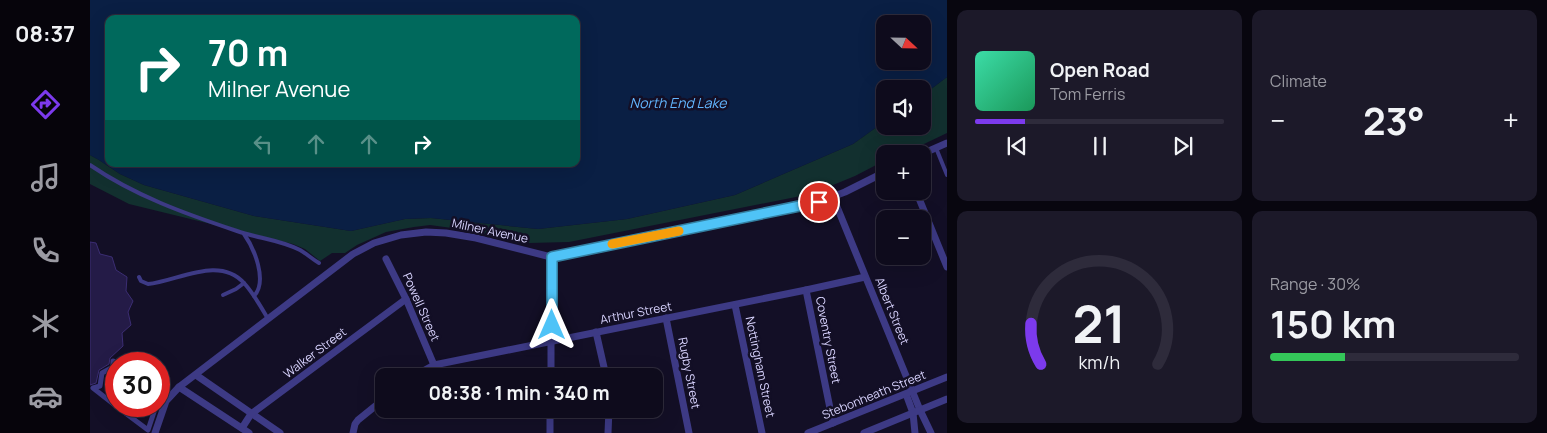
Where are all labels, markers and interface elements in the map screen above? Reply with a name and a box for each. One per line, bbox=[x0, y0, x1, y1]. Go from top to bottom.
north arrow bbox=[876, 15, 931, 70]
map controls bbox=[876, 15, 931, 265]
text: 08:37 bbox=[15, 19, 75, 49]
text: 70 m bbox=[208, 29, 288, 77]
icon: right bbox=[125, 35, 190, 100]
text: Open Road bbox=[1050, 57, 1150, 83]
text: Climate bbox=[1270, 70, 1327, 92]
text: Milner Avenue bbox=[208, 74, 350, 104]
button: sound bbox=[876, 80, 931, 135]
text: Tom Ferris bbox=[1050, 83, 1125, 105]
icon: directions bbox=[28, 87, 63, 122]
water label: North End Lake bbox=[630, 93, 727, 112]
text: 23° bbox=[1363, 94, 1425, 146]
text: − bbox=[1270, 101, 1285, 139]
text: + bbox=[1503, 101, 1519, 139]
icon: left bbox=[249, 130, 277, 158]
icon: ahead bbox=[302, 130, 330, 158]
icon: ahead bbox=[355, 130, 383, 158]
icon: right bbox=[408, 130, 436, 158]
icon: previous bbox=[1003, 132, 1031, 160]
icon: pause bbox=[1086, 132, 1114, 160]
icon: next bbox=[1169, 132, 1197, 160]
button: + bbox=[876, 145, 931, 200]
icon: music bbox=[28, 160, 63, 195]
pin bbox=[798, 181, 840, 223]
icon: arrive bbox=[805, 188, 833, 216]
button: − bbox=[876, 210, 931, 265]
street label: Milner Avenue bbox=[450, 214, 530, 247]
icon: phone bbox=[28, 233, 63, 268]
street label: Powell Street bbox=[399, 270, 444, 344]
text: Range · 30% bbox=[1270, 273, 1360, 295]
street label: Albert Street bbox=[871, 275, 914, 347]
text: 21 bbox=[1073, 288, 1126, 359]
street label: Coventry Street bbox=[812, 295, 845, 385]
street label: Arthur Street bbox=[598, 297, 674, 328]
text: 150 km bbox=[1270, 297, 1396, 349]
position arrow bbox=[525, 298, 577, 350]
icon: climate bbox=[28, 306, 63, 341]
street label: Nottingham Street bbox=[741, 315, 780, 419]
street label: Walker Street bbox=[280, 323, 350, 382]
street label: Rugby Street bbox=[674, 336, 705, 410]
text: km/h bbox=[1079, 350, 1120, 374]
speed limit sign: 30 bbox=[105, 352, 170, 417]
street label: Stebonheath Street bbox=[819, 366, 928, 423]
icon: car bbox=[28, 379, 63, 414]
text: 08:38 · 1 min · 340 m bbox=[428, 380, 610, 406]

